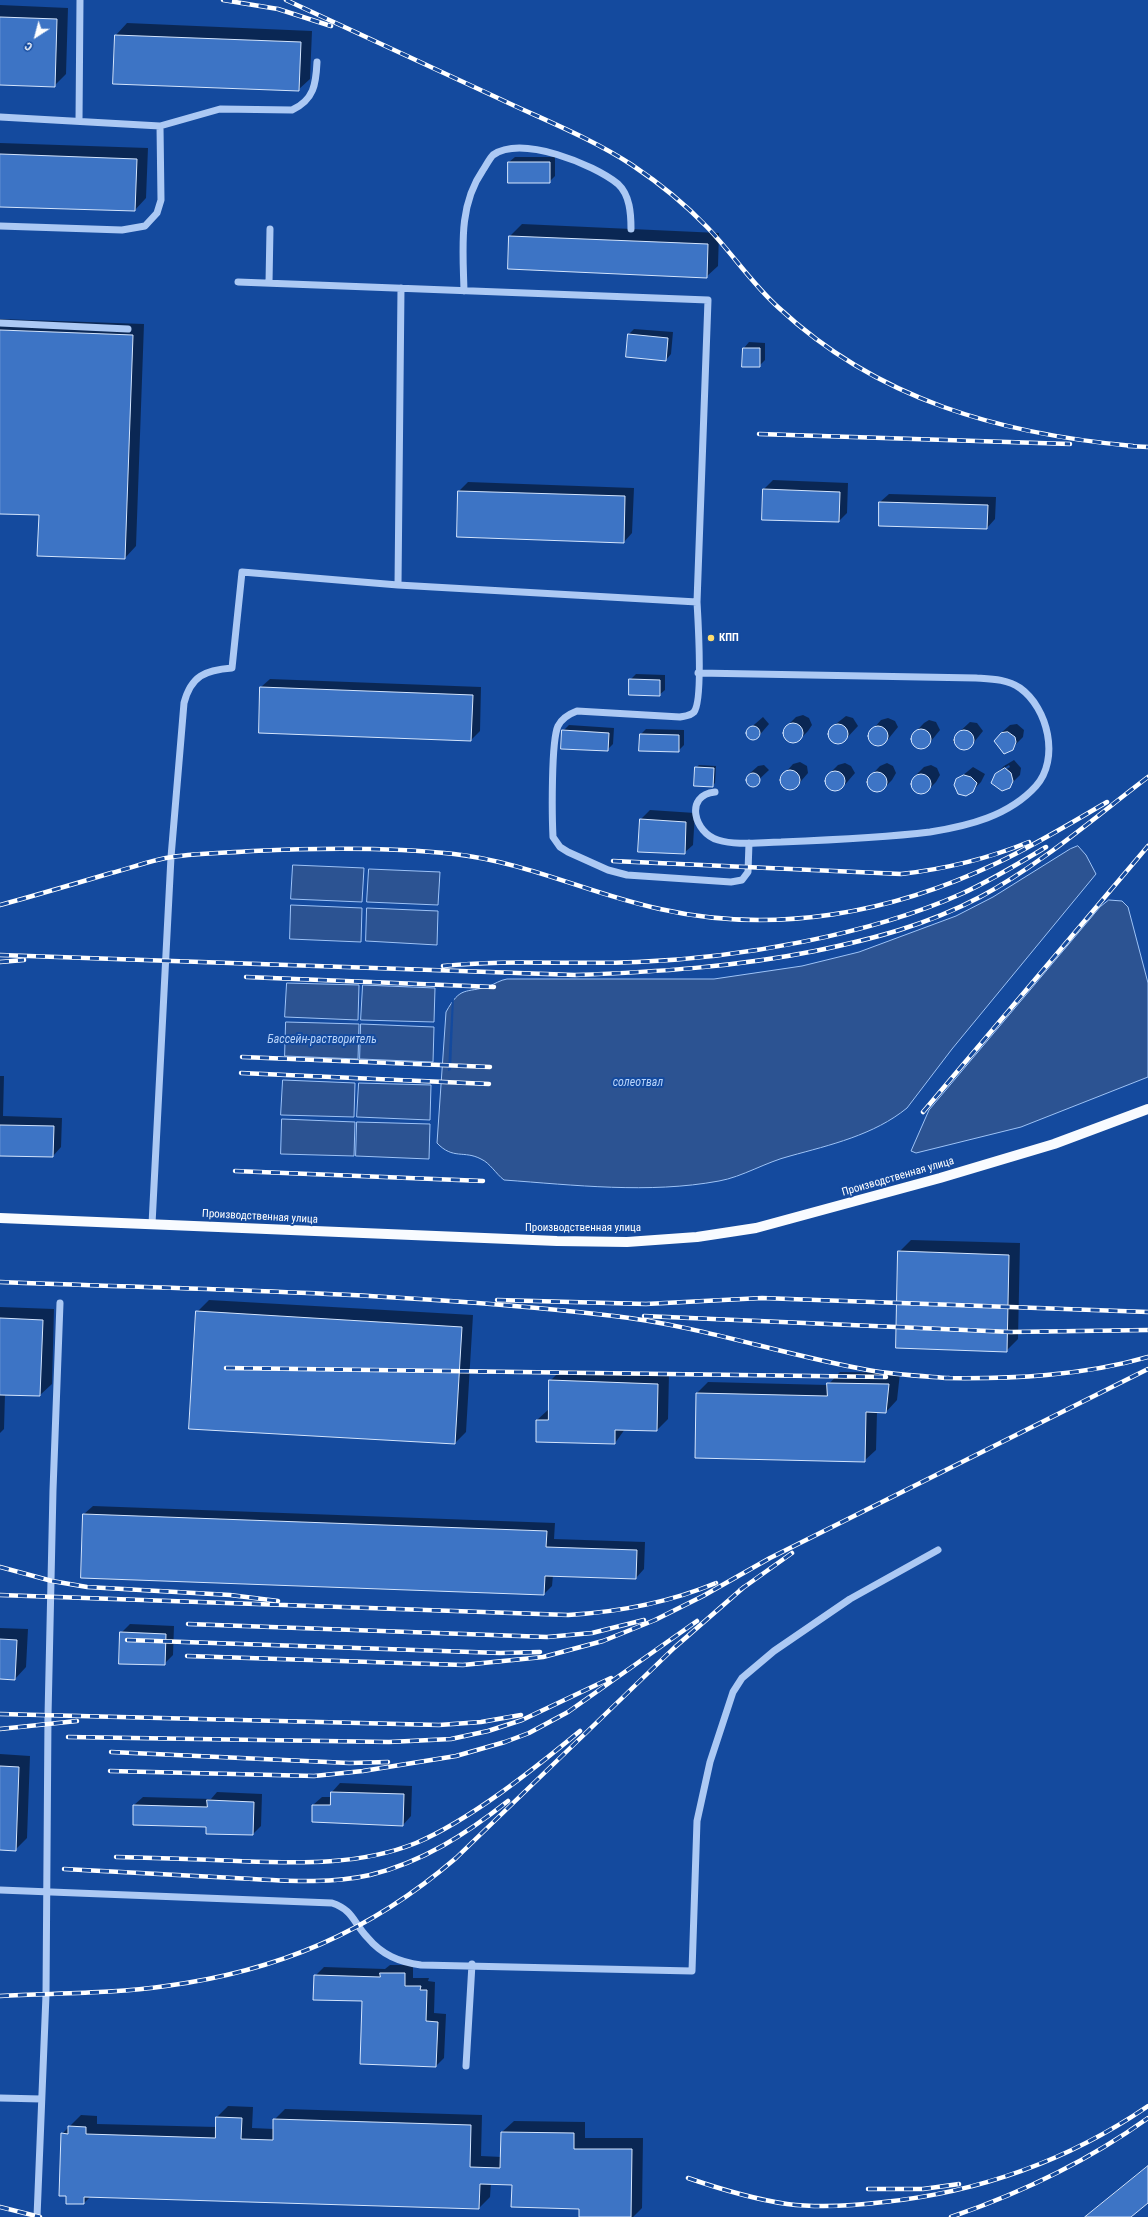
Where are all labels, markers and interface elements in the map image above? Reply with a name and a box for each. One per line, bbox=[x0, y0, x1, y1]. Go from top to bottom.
north arrow bbox=[16, 16, 56, 56]
text: С bbox=[22, 39, 35, 53]
place label: КПП bbox=[719, 631, 739, 645]
marker: КПП bbox=[706, 633, 716, 643]
water label: Бассейн-растворитель bbox=[267, 1033, 377, 1047]
water label: солеотвал bbox=[613, 1076, 663, 1090]
street label: Производственная улица bbox=[840, 1155, 956, 1199]
street label: Производственная улица bbox=[202, 1207, 318, 1227]
street label: Производственная улица bbox=[525, 1221, 641, 1235]

